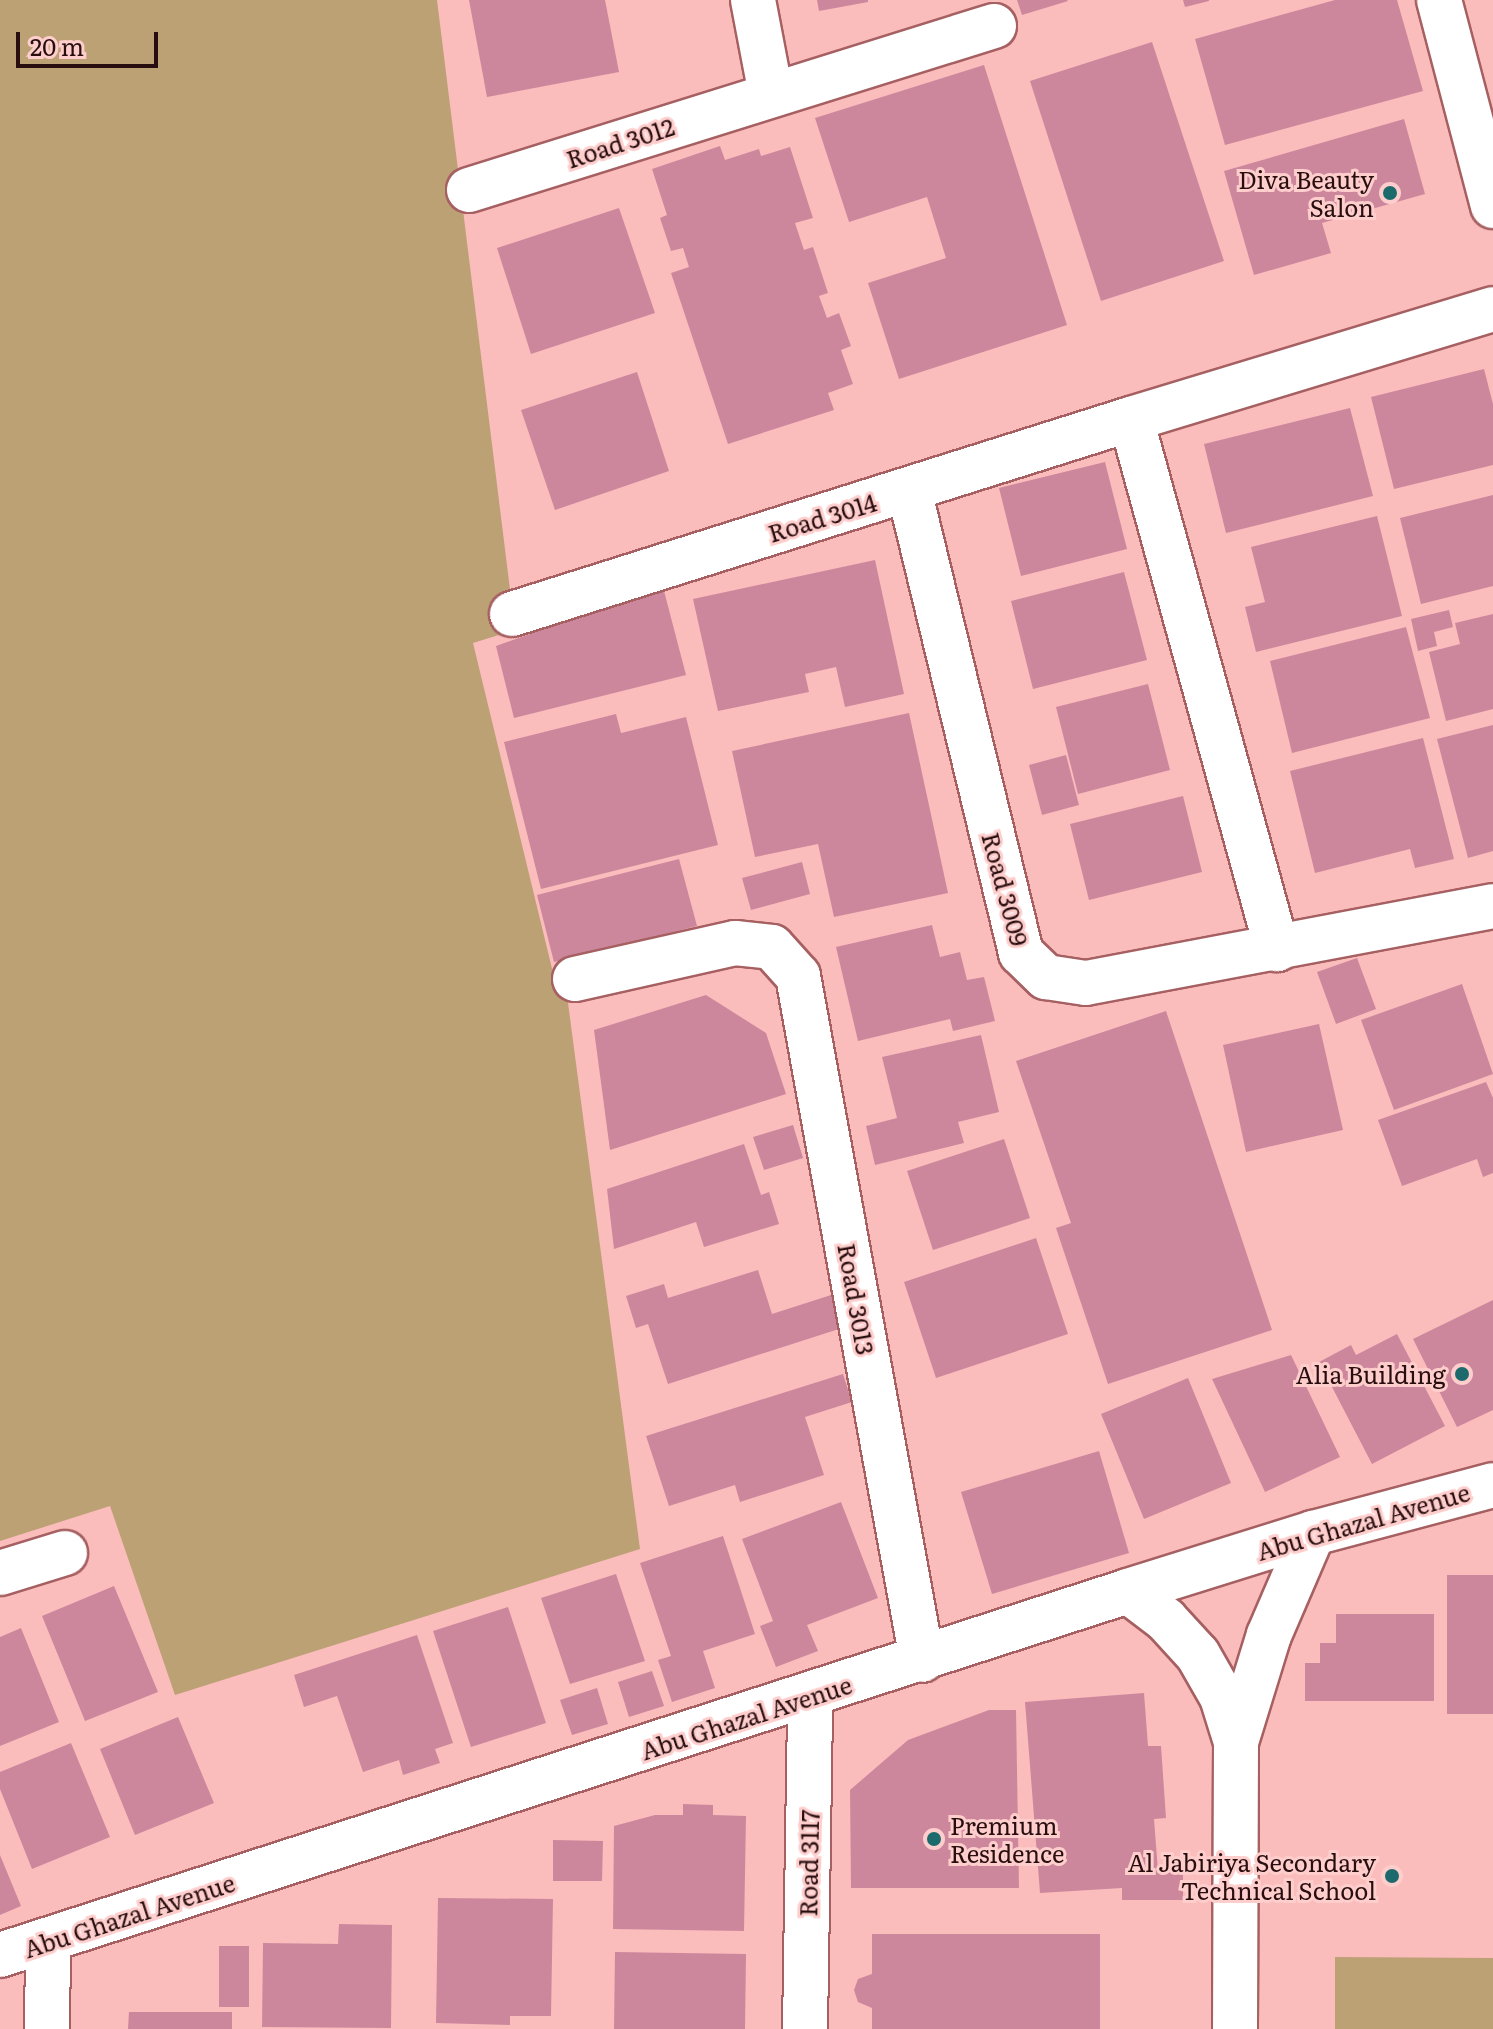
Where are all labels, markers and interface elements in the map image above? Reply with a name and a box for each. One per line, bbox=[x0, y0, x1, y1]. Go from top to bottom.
scale bar bbox=[20, 16, 162, 66]
text: 20 m bbox=[30, 28, 84, 63]
street label: Road 3012 bbox=[562, 111, 678, 173]
place label: Diva Beauty Salon bbox=[1238, 165, 1374, 221]
marker: Diva Beauty Salon bbox=[1381, 184, 1399, 202]
street label: Road 3014 bbox=[764, 487, 880, 547]
street label: Road 3009 bbox=[977, 829, 1035, 949]
street label: Road 3013 bbox=[833, 1241, 881, 1357]
place label: Alia Building bbox=[1296, 1360, 1446, 1388]
marker: Alia Building bbox=[1453, 1365, 1471, 1383]
street label: Abu Ghazal Avenue bbox=[1253, 1477, 1473, 1565]
street label: Abu Ghazal Avenue bbox=[637, 1669, 855, 1765]
street label: Road 3117 bbox=[793, 1809, 823, 1917]
place label: Premium Residence bbox=[950, 1811, 1064, 1867]
marker: Premium Residence bbox=[925, 1830, 943, 1848]
place label: Al Jabiriya Secondary Technical School bbox=[1128, 1848, 1376, 1904]
street label: Abu Ghazal Avenue bbox=[20, 1867, 238, 1963]
marker: Al Jabiriya Secondary Technical School bbox=[1383, 1867, 1401, 1885]

